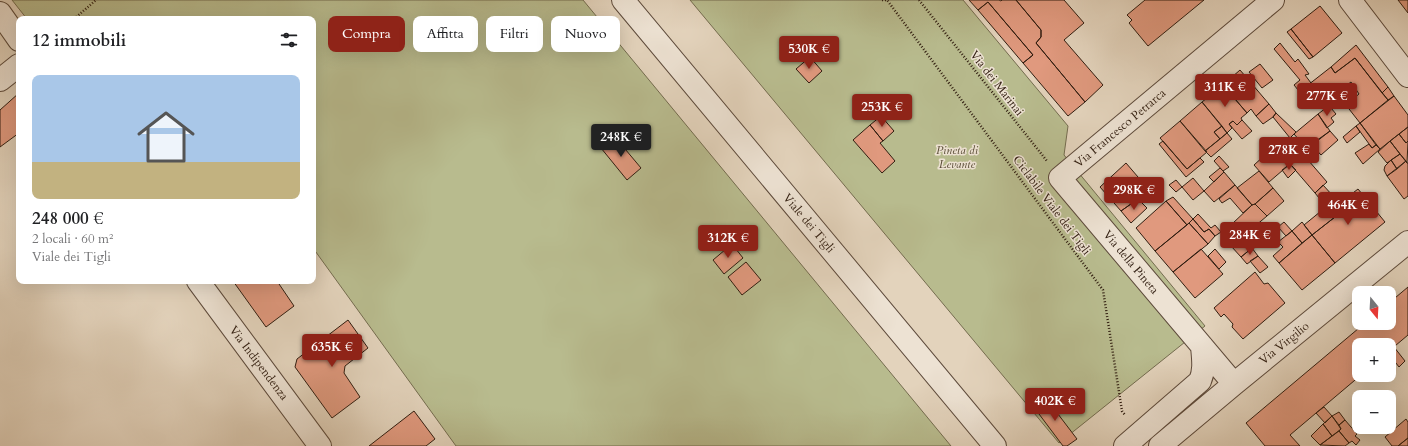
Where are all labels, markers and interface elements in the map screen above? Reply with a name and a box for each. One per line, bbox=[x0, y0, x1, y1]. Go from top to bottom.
chip: Compra bbox=[328, 16, 405, 52]
chip: Affitta bbox=[413, 16, 478, 52]
chip: Filtri bbox=[486, 16, 543, 52]
chip: Nuovo bbox=[551, 16, 620, 52]
text: 12 immobili bbox=[32, 29, 126, 52]
icon: filters bbox=[278, 29, 300, 51]
pin: 530K € bbox=[776, 36, 842, 70]
text: 530K € bbox=[788, 40, 830, 58]
street label: Via dei Marinai bbox=[966, 47, 1028, 119]
pin: 311K € bbox=[1192, 74, 1258, 108]
text: 311K € bbox=[1204, 78, 1246, 96]
pin: 277K € bbox=[1294, 83, 1360, 117]
street label: Via Francesco Petrarca bbox=[1071, 84, 1170, 171]
text: 277K € bbox=[1306, 87, 1348, 105]
pin: 253K € bbox=[849, 94, 915, 128]
text: 253K € bbox=[861, 98, 903, 116]
icon: home bbox=[130, 101, 202, 173]
pin: 248K € bbox=[588, 124, 654, 158]
text: 248K € bbox=[600, 128, 642, 146]
pin: 278K € bbox=[1256, 137, 1322, 171]
text: 278K € bbox=[1268, 141, 1310, 159]
park label: Pineta di Levante bbox=[936, 142, 979, 172]
street label: Ciclabile Viale dei Tigli bbox=[1009, 152, 1095, 258]
pin: 298K € bbox=[1101, 177, 1167, 211]
text: 298K € bbox=[1113, 181, 1155, 199]
street label: Viale dei Tigli bbox=[779, 190, 839, 257]
pin: 464K € bbox=[1315, 192, 1381, 226]
text: 464K € bbox=[1327, 196, 1369, 214]
text: 248 000 € bbox=[32, 207, 104, 230]
pin: 284K € bbox=[1217, 222, 1283, 256]
pin: 312K € bbox=[695, 225, 761, 259]
text: 284K € bbox=[1229, 226, 1271, 244]
street label: Via della Pineta bbox=[1100, 227, 1163, 298]
text: 312K € bbox=[707, 229, 749, 247]
text: 2 locali · 60 m² bbox=[32, 230, 113, 248]
text: Viale dei Tigli bbox=[32, 248, 111, 266]
north arrow bbox=[1352, 286, 1396, 330]
map controls bbox=[1352, 286, 1396, 434]
street label: Via Virgilio bbox=[1256, 318, 1313, 368]
street label: Via Indipendenza bbox=[226, 323, 293, 404]
pin: 635K € bbox=[299, 334, 365, 368]
text: 635K € bbox=[311, 338, 353, 356]
button: + bbox=[1352, 338, 1396, 382]
pin: 402K € bbox=[1022, 388, 1088, 422]
button: − bbox=[1352, 390, 1396, 434]
text: 402K € bbox=[1034, 392, 1076, 410]

